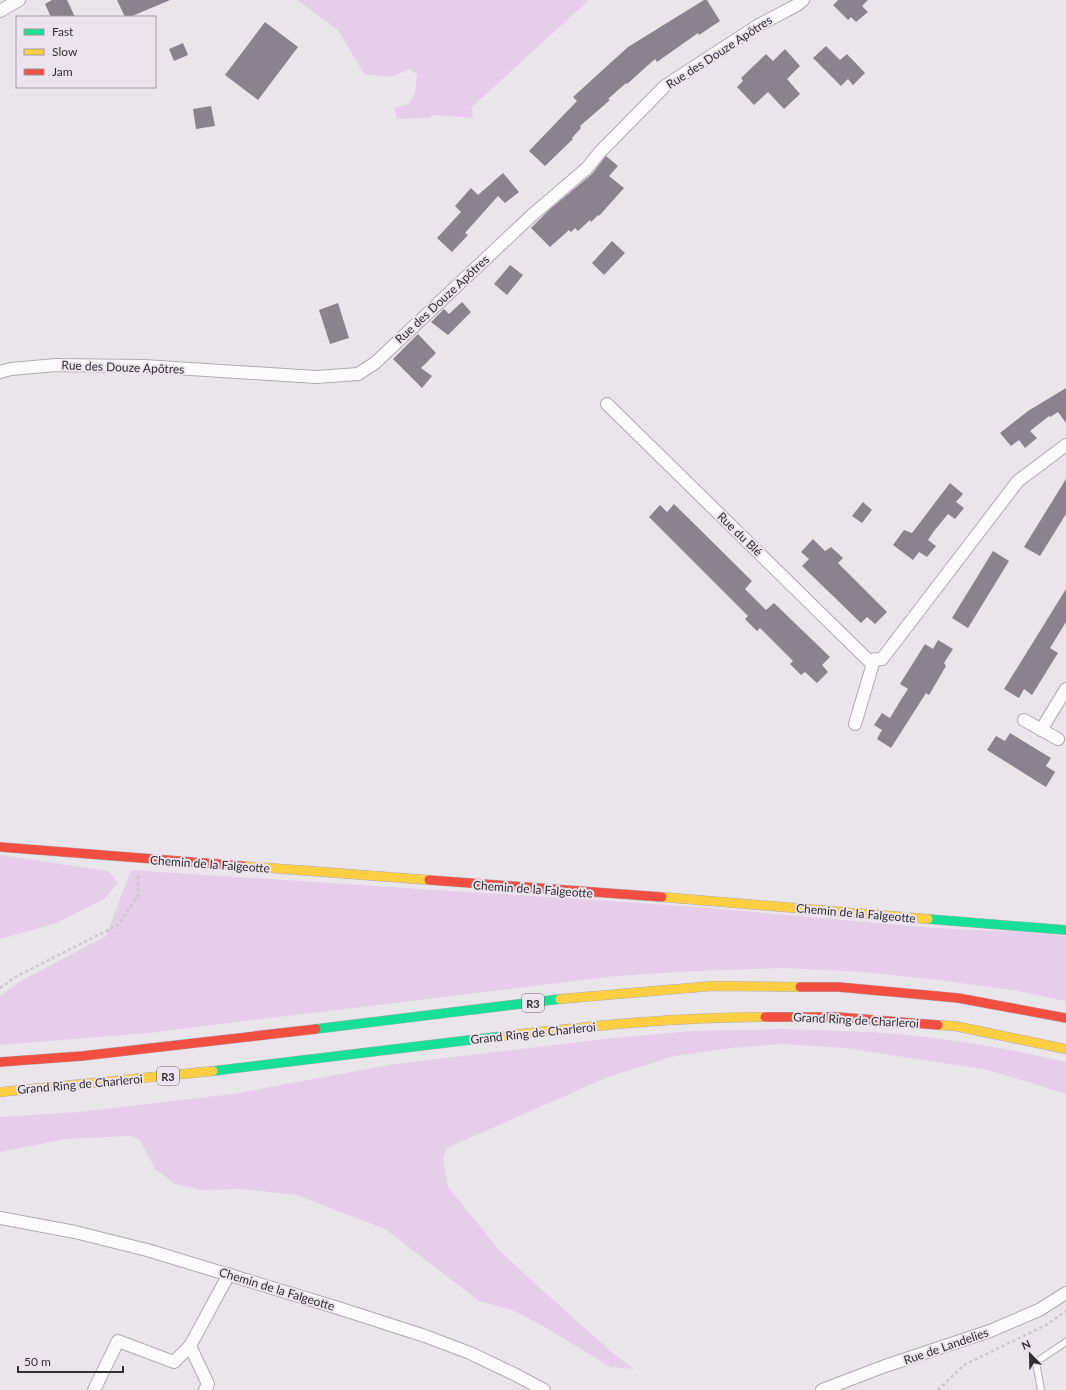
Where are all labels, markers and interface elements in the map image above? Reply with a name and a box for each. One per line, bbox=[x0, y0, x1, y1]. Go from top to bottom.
street label: Rue des Douze Apôtres bbox=[663, 12, 775, 92]
legend bbox=[16, 16, 156, 88]
text: Fast bbox=[52, 24, 74, 39]
text: Slow bbox=[52, 44, 78, 59]
text: Jam bbox=[52, 64, 73, 79]
street label: Rue des Douze Apôtres bbox=[392, 252, 492, 346]
street label: Rue des Douze Apôtres bbox=[61, 357, 185, 377]
street label: Rue du Blé bbox=[714, 509, 766, 559]
street label: Chemin de la Falgeotte bbox=[150, 852, 270, 876]
street label: Chemin de la Falgeotte bbox=[473, 877, 593, 901]
street label: Chemin de la Falgeotte bbox=[796, 900, 916, 926]
road number: R3 bbox=[522, 994, 544, 1012]
street label: Grand Ring de Charleroi bbox=[793, 1009, 919, 1031]
street label: Grand Ring de Charleroi bbox=[470, 1019, 596, 1047]
road number: R3 bbox=[157, 1067, 179, 1085]
street label: Grand Ring de Charleroi bbox=[17, 1071, 143, 1097]
street label: Chemin de la Falgeotte bbox=[217, 1264, 337, 1314]
street label: Rue de Landelies bbox=[902, 1324, 990, 1368]
north arrow bbox=[1010, 1334, 1050, 1374]
text: N bbox=[1019, 1337, 1032, 1352]
scale bar bbox=[18, 1348, 123, 1374]
text: 50 m bbox=[24, 1354, 51, 1369]

